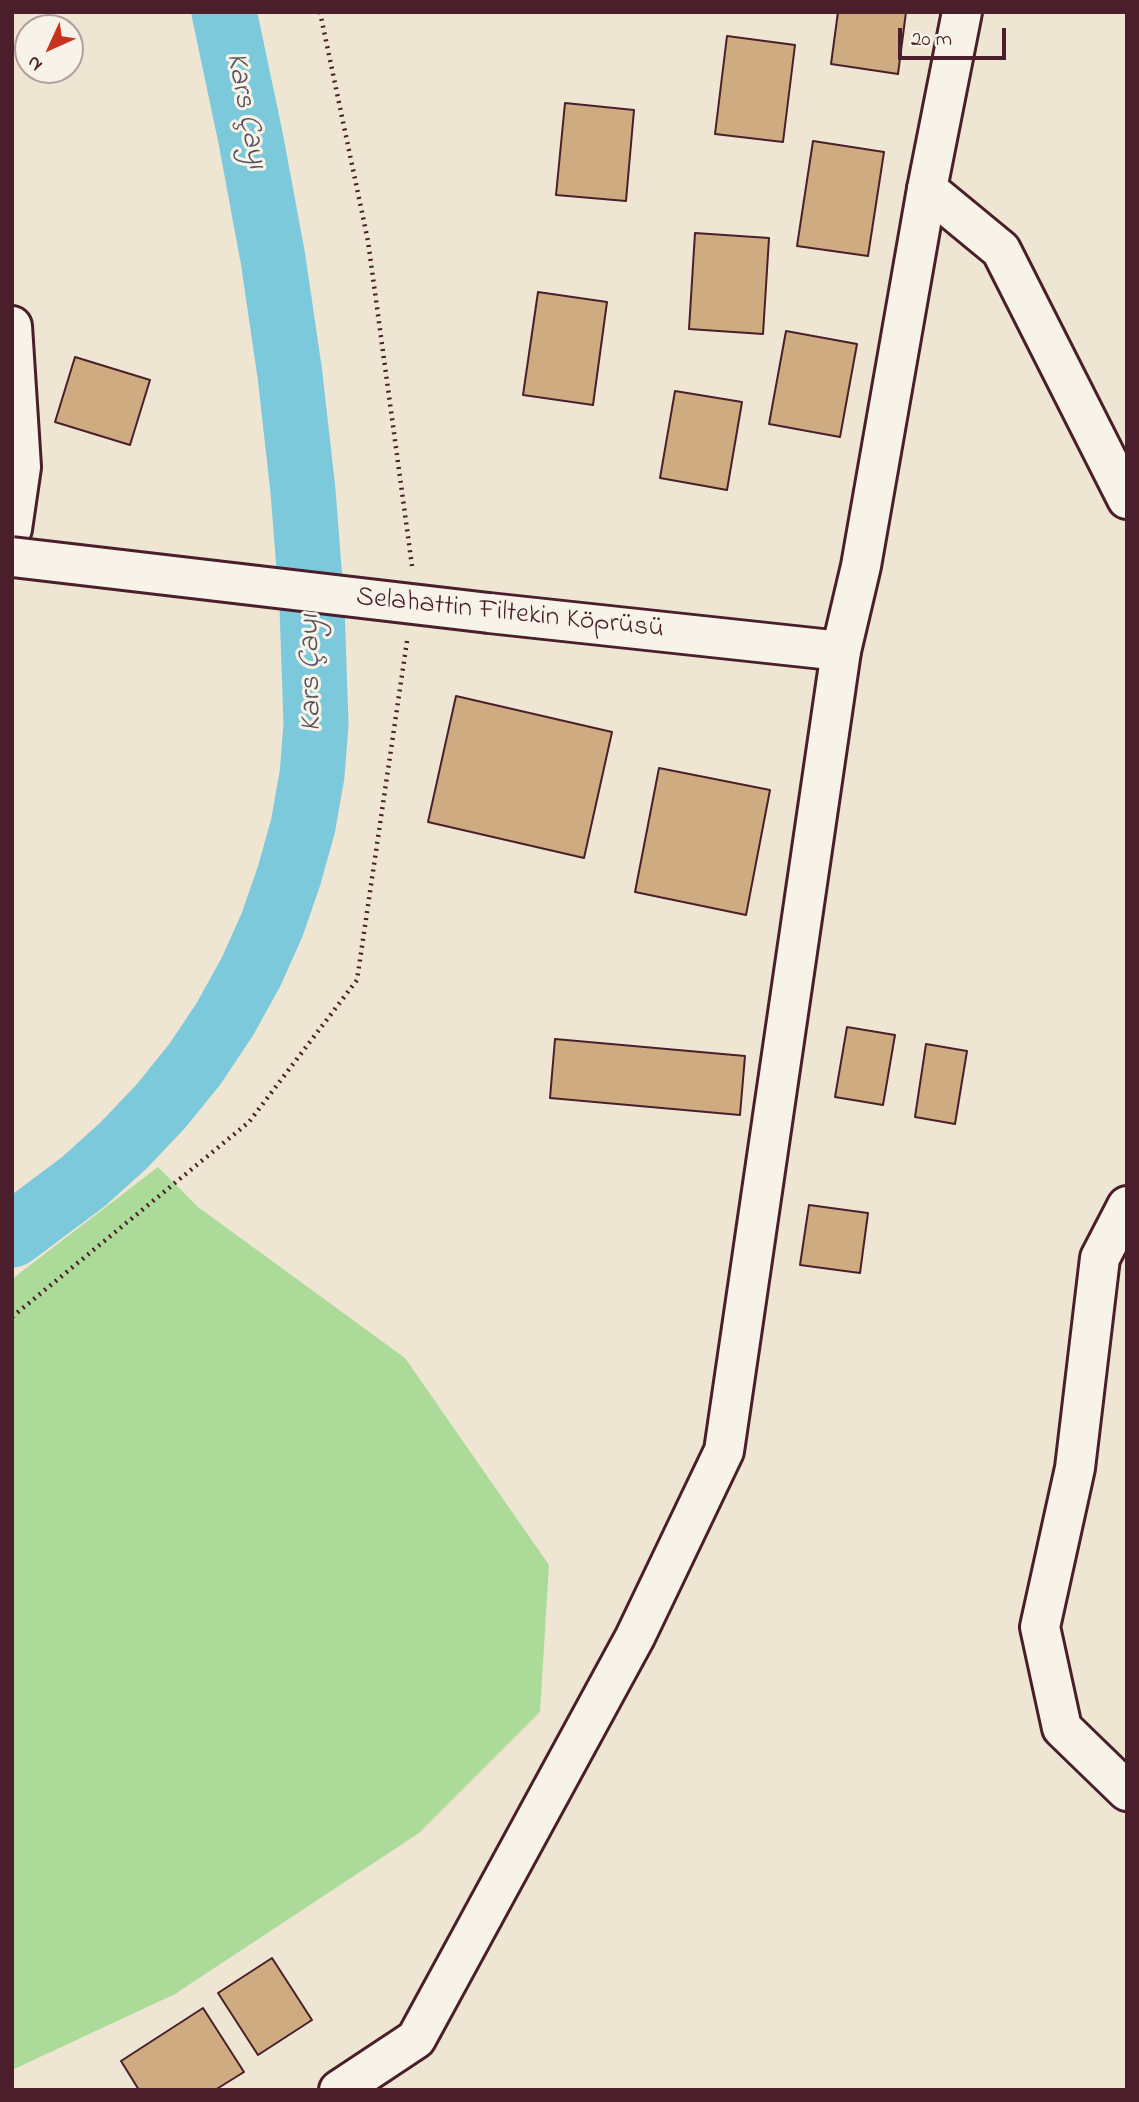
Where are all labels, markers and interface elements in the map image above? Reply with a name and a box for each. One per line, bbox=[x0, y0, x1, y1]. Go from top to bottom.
north arrow bbox=[14, 14, 84, 84]
scale bar bbox=[901, 14, 1010, 58]
text: 20 m bbox=[911, 25, 952, 55]
text: N bbox=[21, 49, 49, 77]
water label: Kars Çayı bbox=[215, 50, 273, 172]
street label: Selahattin Filtekin Köprüsü bbox=[354, 582, 666, 648]
water label: Kars Çayı bbox=[294, 614, 332, 732]

